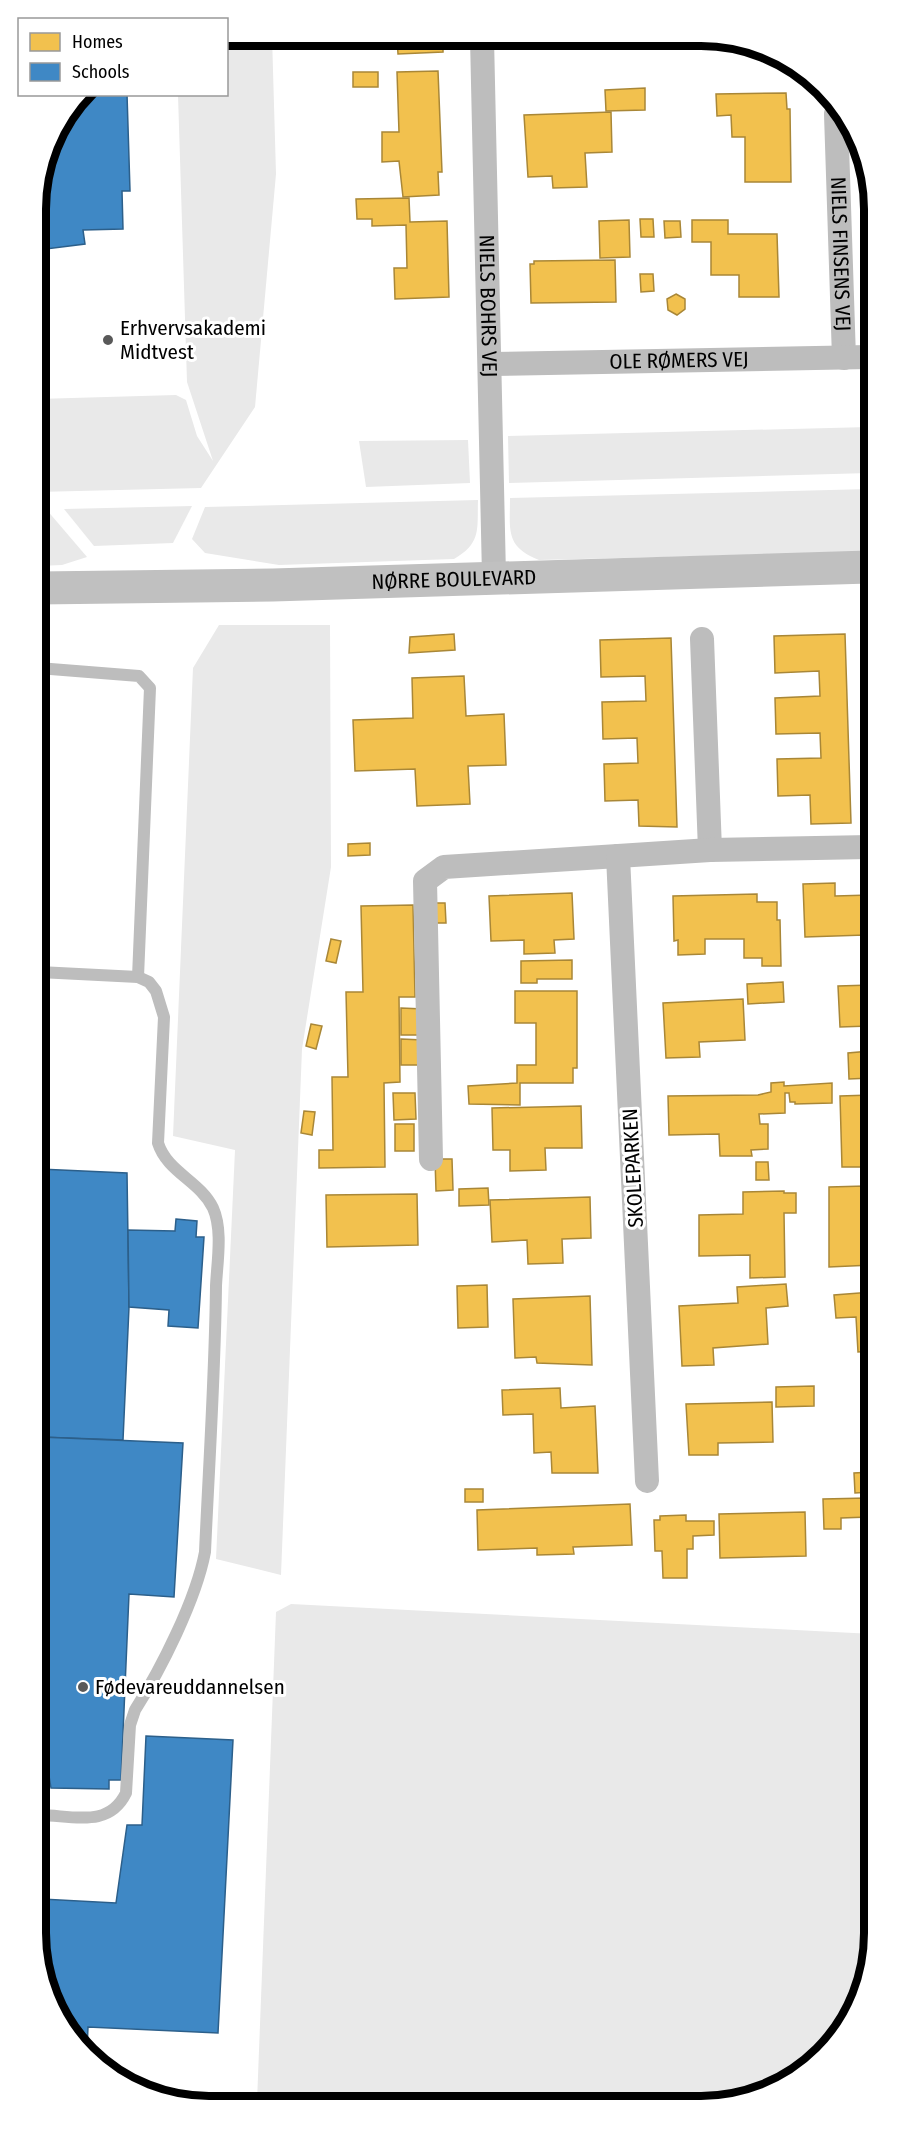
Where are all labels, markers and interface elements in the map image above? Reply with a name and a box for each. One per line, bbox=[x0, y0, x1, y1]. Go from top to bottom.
legend bbox=[18, 18, 228, 96]
text: Homes bbox=[72, 31, 123, 53]
text: Schools bbox=[72, 61, 130, 83]
street label: NIELS FINSENS VEJ bbox=[825, 176, 856, 332]
street label: NIELS BOHRS VEJ bbox=[473, 234, 503, 378]
place label: Erhvervsakademi Midtvest bbox=[120, 315, 266, 365]
marker: Erhvervsakademi Midtvest bbox=[101, 333, 115, 347]
street label: OLE RØMERS VEJ bbox=[609, 346, 749, 375]
street label: NØRRE BOULEVARD bbox=[371, 564, 537, 595]
street label: SKOLEPARKEN bbox=[617, 1108, 649, 1228]
place label: Fødevareuddannelsen bbox=[95, 1674, 285, 1700]
marker: Fødevareuddannelsen bbox=[76, 1680, 90, 1694]

